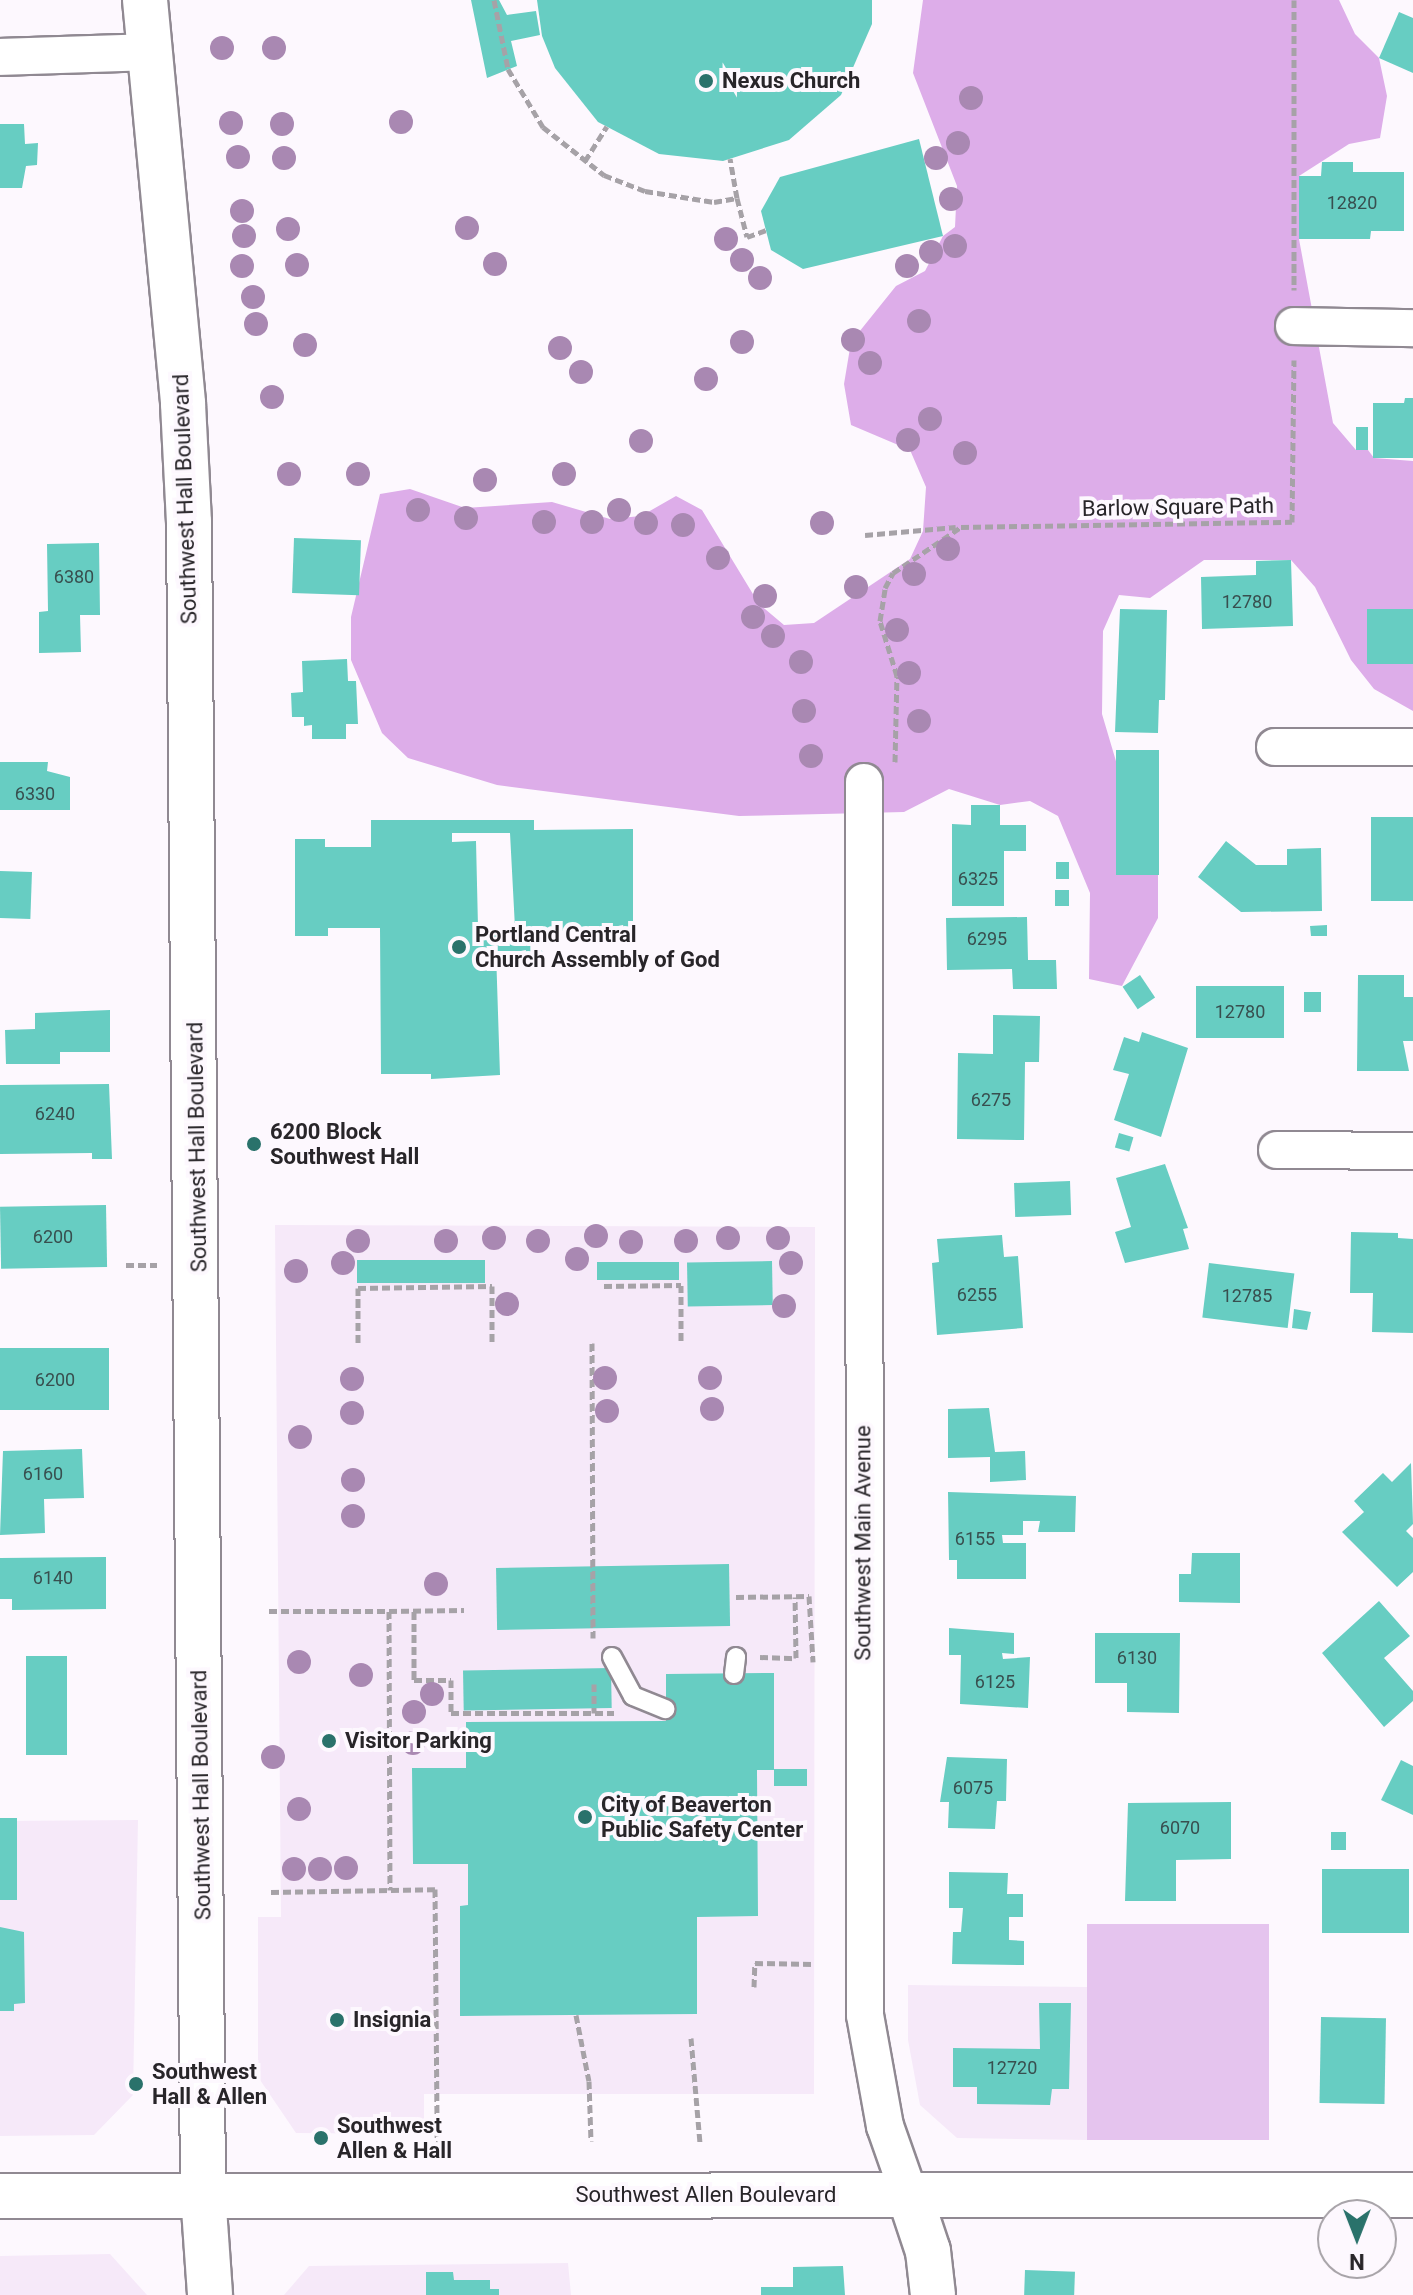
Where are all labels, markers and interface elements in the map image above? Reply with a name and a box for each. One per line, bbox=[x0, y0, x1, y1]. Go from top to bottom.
place label: Nexus Church bbox=[722, 68, 860, 94]
marker: Nexus Church bbox=[697, 72, 715, 90]
house number: 12820 bbox=[1327, 192, 1377, 214]
street label: Southwest Hall Boulevard bbox=[167, 373, 203, 625]
street label: Barlow Square Path bbox=[1082, 492, 1274, 522]
house number: 6380 bbox=[54, 566, 94, 588]
house number: 12780 bbox=[1222, 591, 1272, 613]
house number: 6330 bbox=[15, 783, 55, 805]
house number: 6325 bbox=[958, 868, 998, 890]
place label: Portland Central Church Assembly of God bbox=[475, 921, 720, 972]
house number: 6295 bbox=[967, 928, 1007, 950]
marker: Portland Central Church Assembly of God bbox=[450, 938, 468, 956]
house number: 12780 bbox=[1215, 1001, 1265, 1023]
street label: Southwest Hall Boulevard bbox=[182, 1022, 212, 1272]
house number: 6275 bbox=[971, 1089, 1011, 1111]
house number: 6240 bbox=[35, 1103, 75, 1125]
place label: 6200 Block Southwest Hall bbox=[270, 1118, 419, 1170]
marker: 6200 Block Southwest Hall bbox=[245, 1135, 263, 1153]
house number: 6200 bbox=[33, 1226, 73, 1248]
house number: 6255 bbox=[957, 1284, 997, 1306]
house number: 12785 bbox=[1222, 1285, 1272, 1307]
house number: 6200 bbox=[35, 1369, 75, 1391]
street label: Southwest Main Avenue bbox=[850, 1425, 876, 1661]
house number: 6160 bbox=[23, 1463, 63, 1485]
house number: 6155 bbox=[955, 1528, 995, 1550]
house number: 6140 bbox=[33, 1567, 73, 1589]
house number: 6130 bbox=[1117, 1647, 1157, 1669]
street label: Southwest Hall Boulevard bbox=[186, 1670, 216, 1920]
house number: 6125 bbox=[975, 1671, 1015, 1693]
place label: Visitor Parking bbox=[345, 1728, 492, 1754]
marker: Visitor Parking bbox=[320, 1732, 338, 1750]
house number: 6075 bbox=[953, 1777, 993, 1799]
place label: City of Beaverton Public Safety Center bbox=[601, 1791, 803, 1842]
marker: City of Beaverton Public Safety Center bbox=[576, 1808, 594, 1826]
house number: 6070 bbox=[1160, 1817, 1200, 1839]
place label: Insignia bbox=[353, 2007, 431, 2033]
marker: Insignia bbox=[328, 2011, 346, 2029]
house number: 12720 bbox=[987, 2057, 1037, 2079]
place label: Southwest Hall & Allen bbox=[152, 2058, 267, 2110]
marker: Southwest Hall & Allen bbox=[127, 2075, 145, 2093]
place label: Southwest Allen & Hall bbox=[337, 2112, 452, 2164]
marker: Southwest Allen & Hall bbox=[312, 2129, 330, 2147]
street label: Southwest Allen Boulevard bbox=[576, 2182, 836, 2208]
north arrow bbox=[1317, 2199, 1397, 2279]
text: N bbox=[1349, 2249, 1365, 2274]

